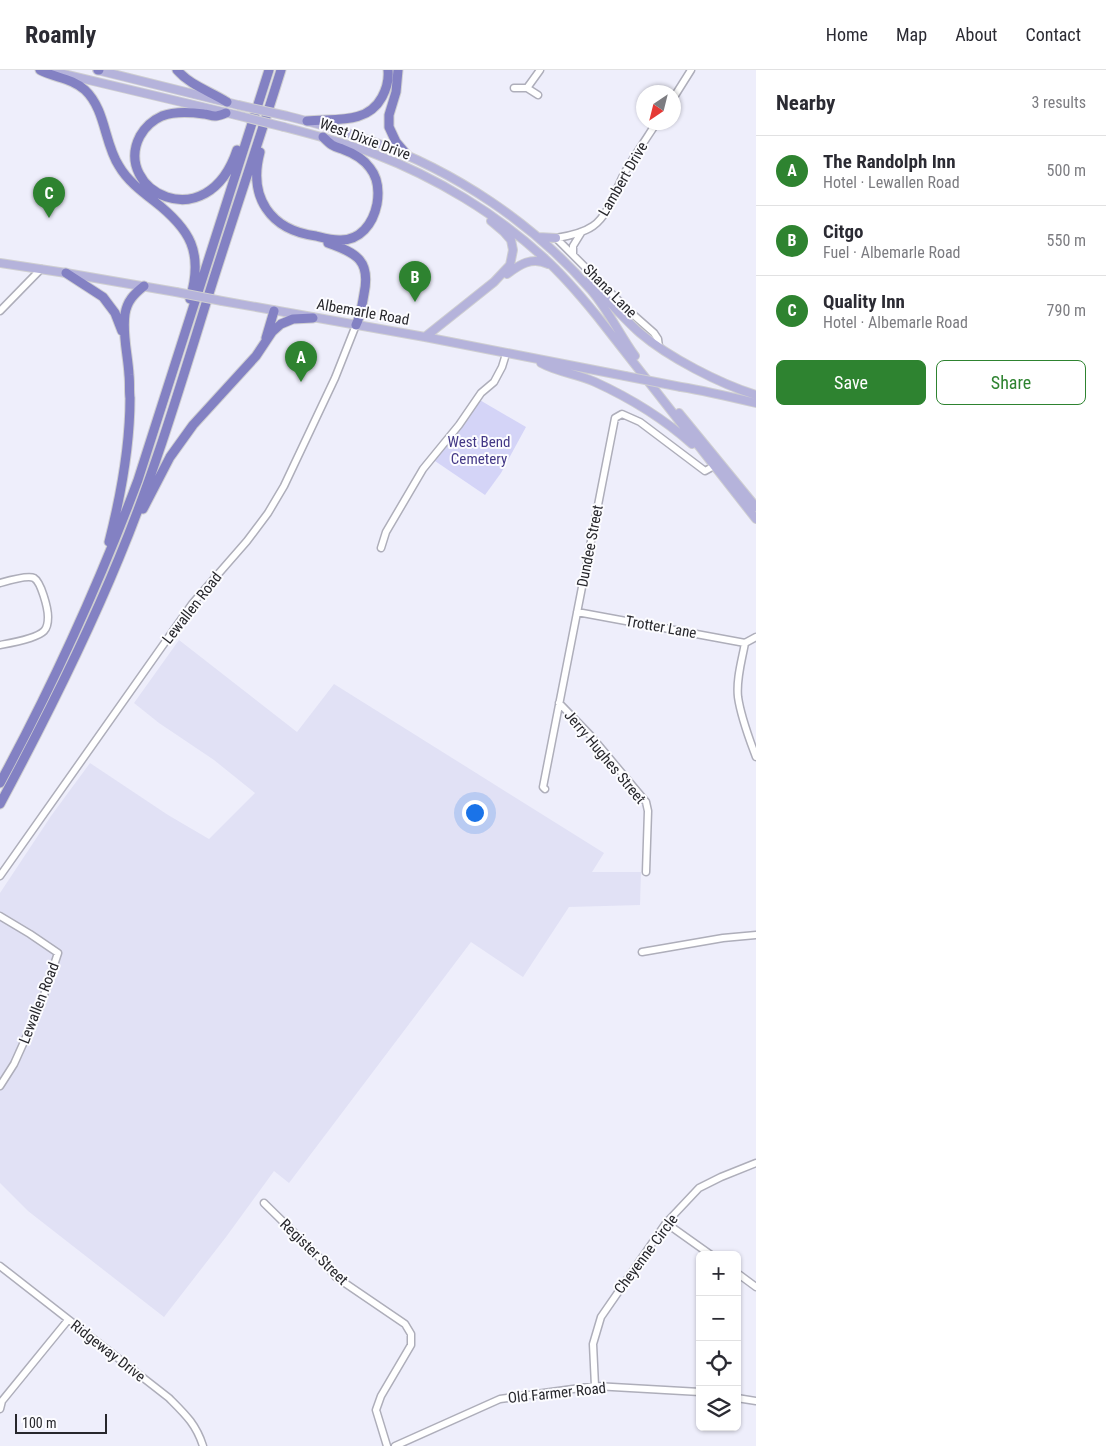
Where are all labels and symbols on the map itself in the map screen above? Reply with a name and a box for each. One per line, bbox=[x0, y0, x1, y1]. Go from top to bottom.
north arrow bbox=[636, 85, 681, 130]
street label: West Dixie Drive bbox=[317, 114, 413, 164]
street label: Lambert Drive bbox=[595, 139, 651, 219]
pin: C bbox=[33, 177, 65, 218]
street label: Shana Lane bbox=[579, 260, 641, 322]
pin: B bbox=[399, 261, 431, 302]
street label: Albemarle Road bbox=[315, 295, 411, 329]
pin: A bbox=[285, 341, 317, 382]
park label: West Bend Cemetery bbox=[448, 433, 510, 468]
street label: Dundee Street bbox=[573, 503, 607, 589]
street label: Lewallen Road bbox=[158, 569, 226, 647]
street label: Trotter Lane bbox=[624, 612, 698, 642]
street label: Jerry Hughes Street bbox=[561, 706, 649, 808]
your location bbox=[462, 800, 488, 826]
street label: Lewallen Road bbox=[15, 960, 63, 1046]
street label: Cheyenne Circle bbox=[610, 1211, 682, 1297]
street label: Register Street bbox=[276, 1215, 352, 1289]
street label: Ridgeway Drive bbox=[67, 1316, 149, 1386]
street label: Old Farmer Road bbox=[507, 1379, 607, 1407]
scale bar bbox=[15, 1411, 108, 1434]

